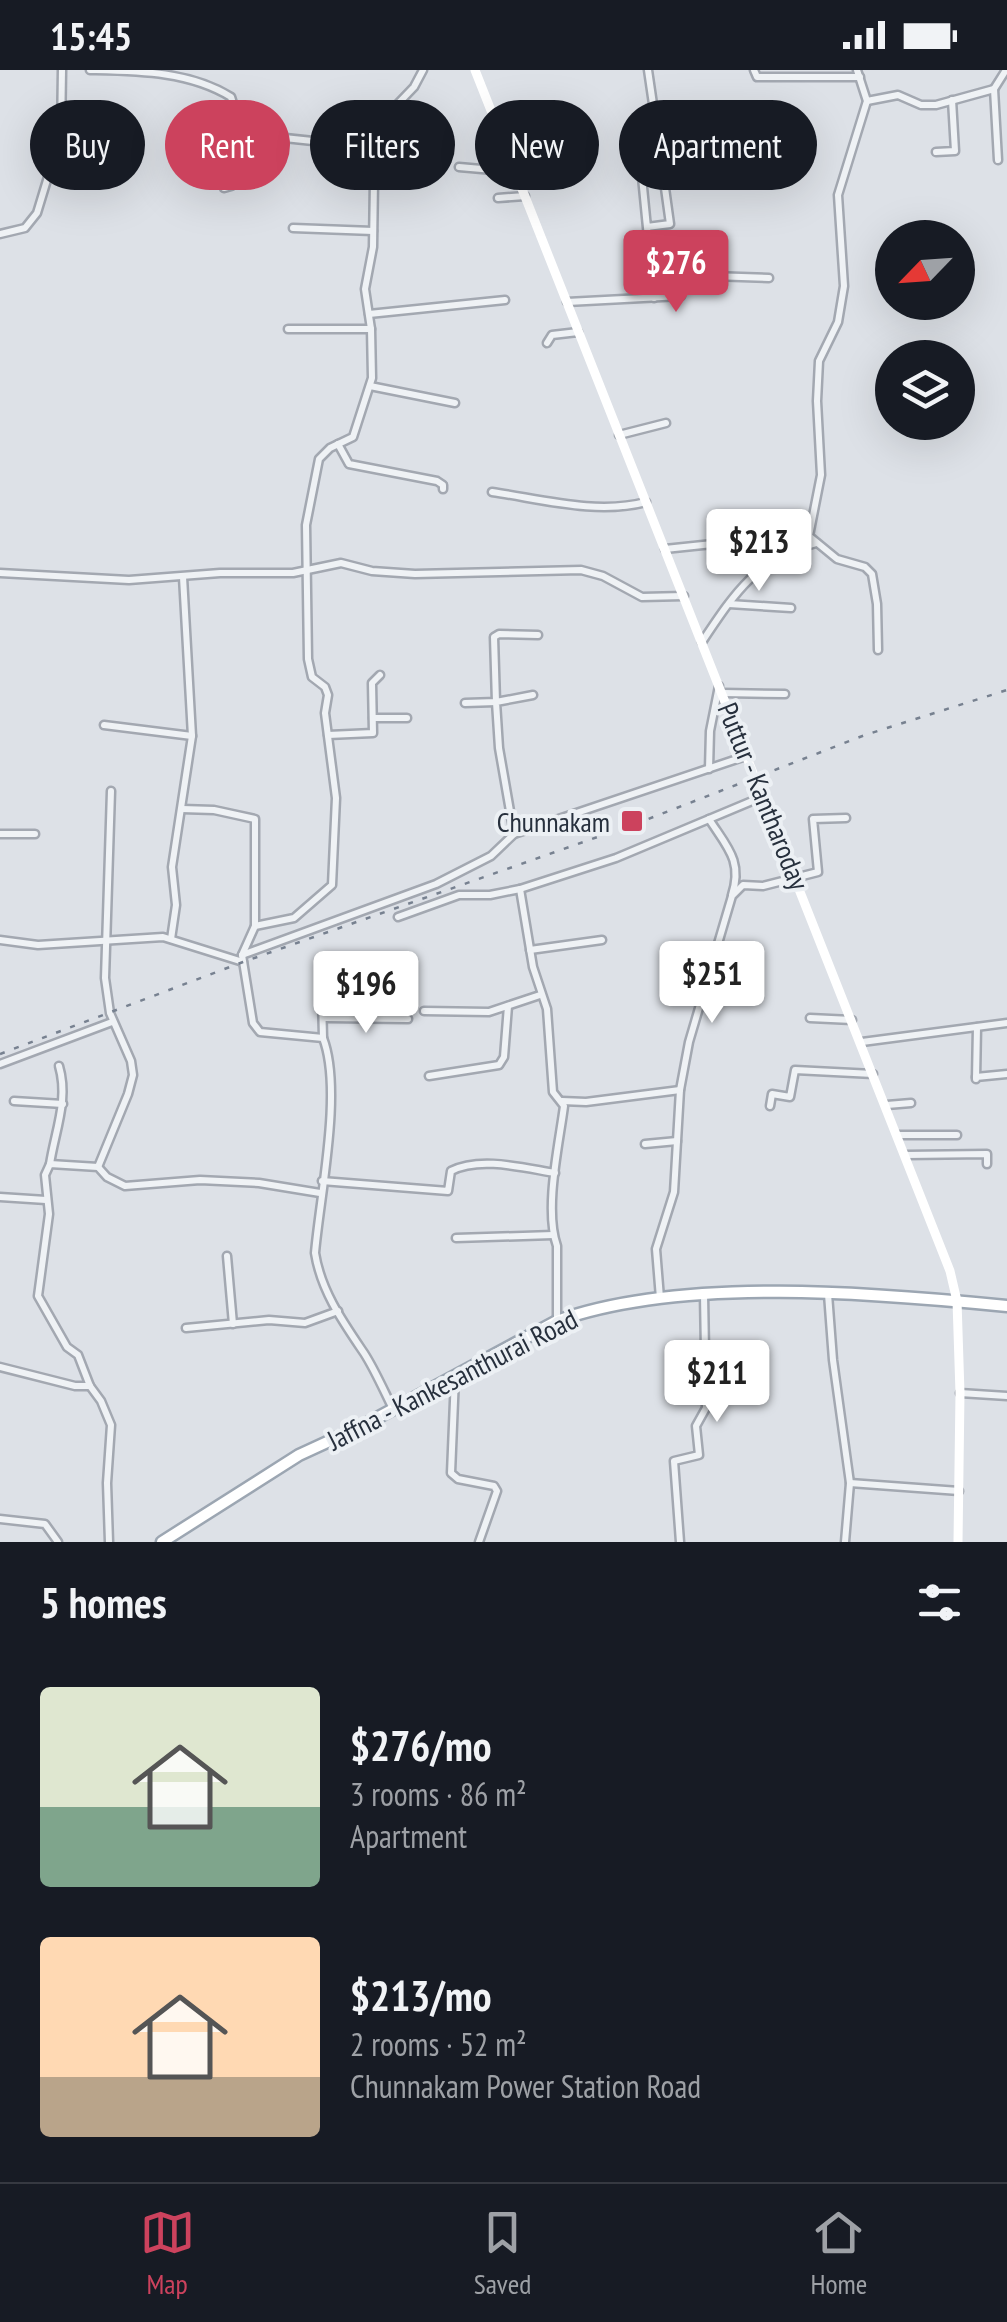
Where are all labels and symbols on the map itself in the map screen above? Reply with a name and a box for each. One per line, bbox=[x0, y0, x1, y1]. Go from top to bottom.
north arrow bbox=[875, 220, 975, 320]
pin: $276 bbox=[617, 230, 735, 315]
pin: $213 bbox=[700, 509, 818, 594]
street label: Puttur - Kantharoday bbox=[710, 697, 819, 895]
place label: Chunnakam bbox=[497, 803, 610, 840]
marker: Chunnakam bbox=[619, 808, 645, 834]
pin: $251 bbox=[653, 941, 771, 1026]
pin: $196 bbox=[307, 951, 425, 1036]
street label: Jaffna - Kankesanthurai Road bbox=[320, 1300, 584, 1459]
pin: $211 bbox=[658, 1340, 776, 1425]

